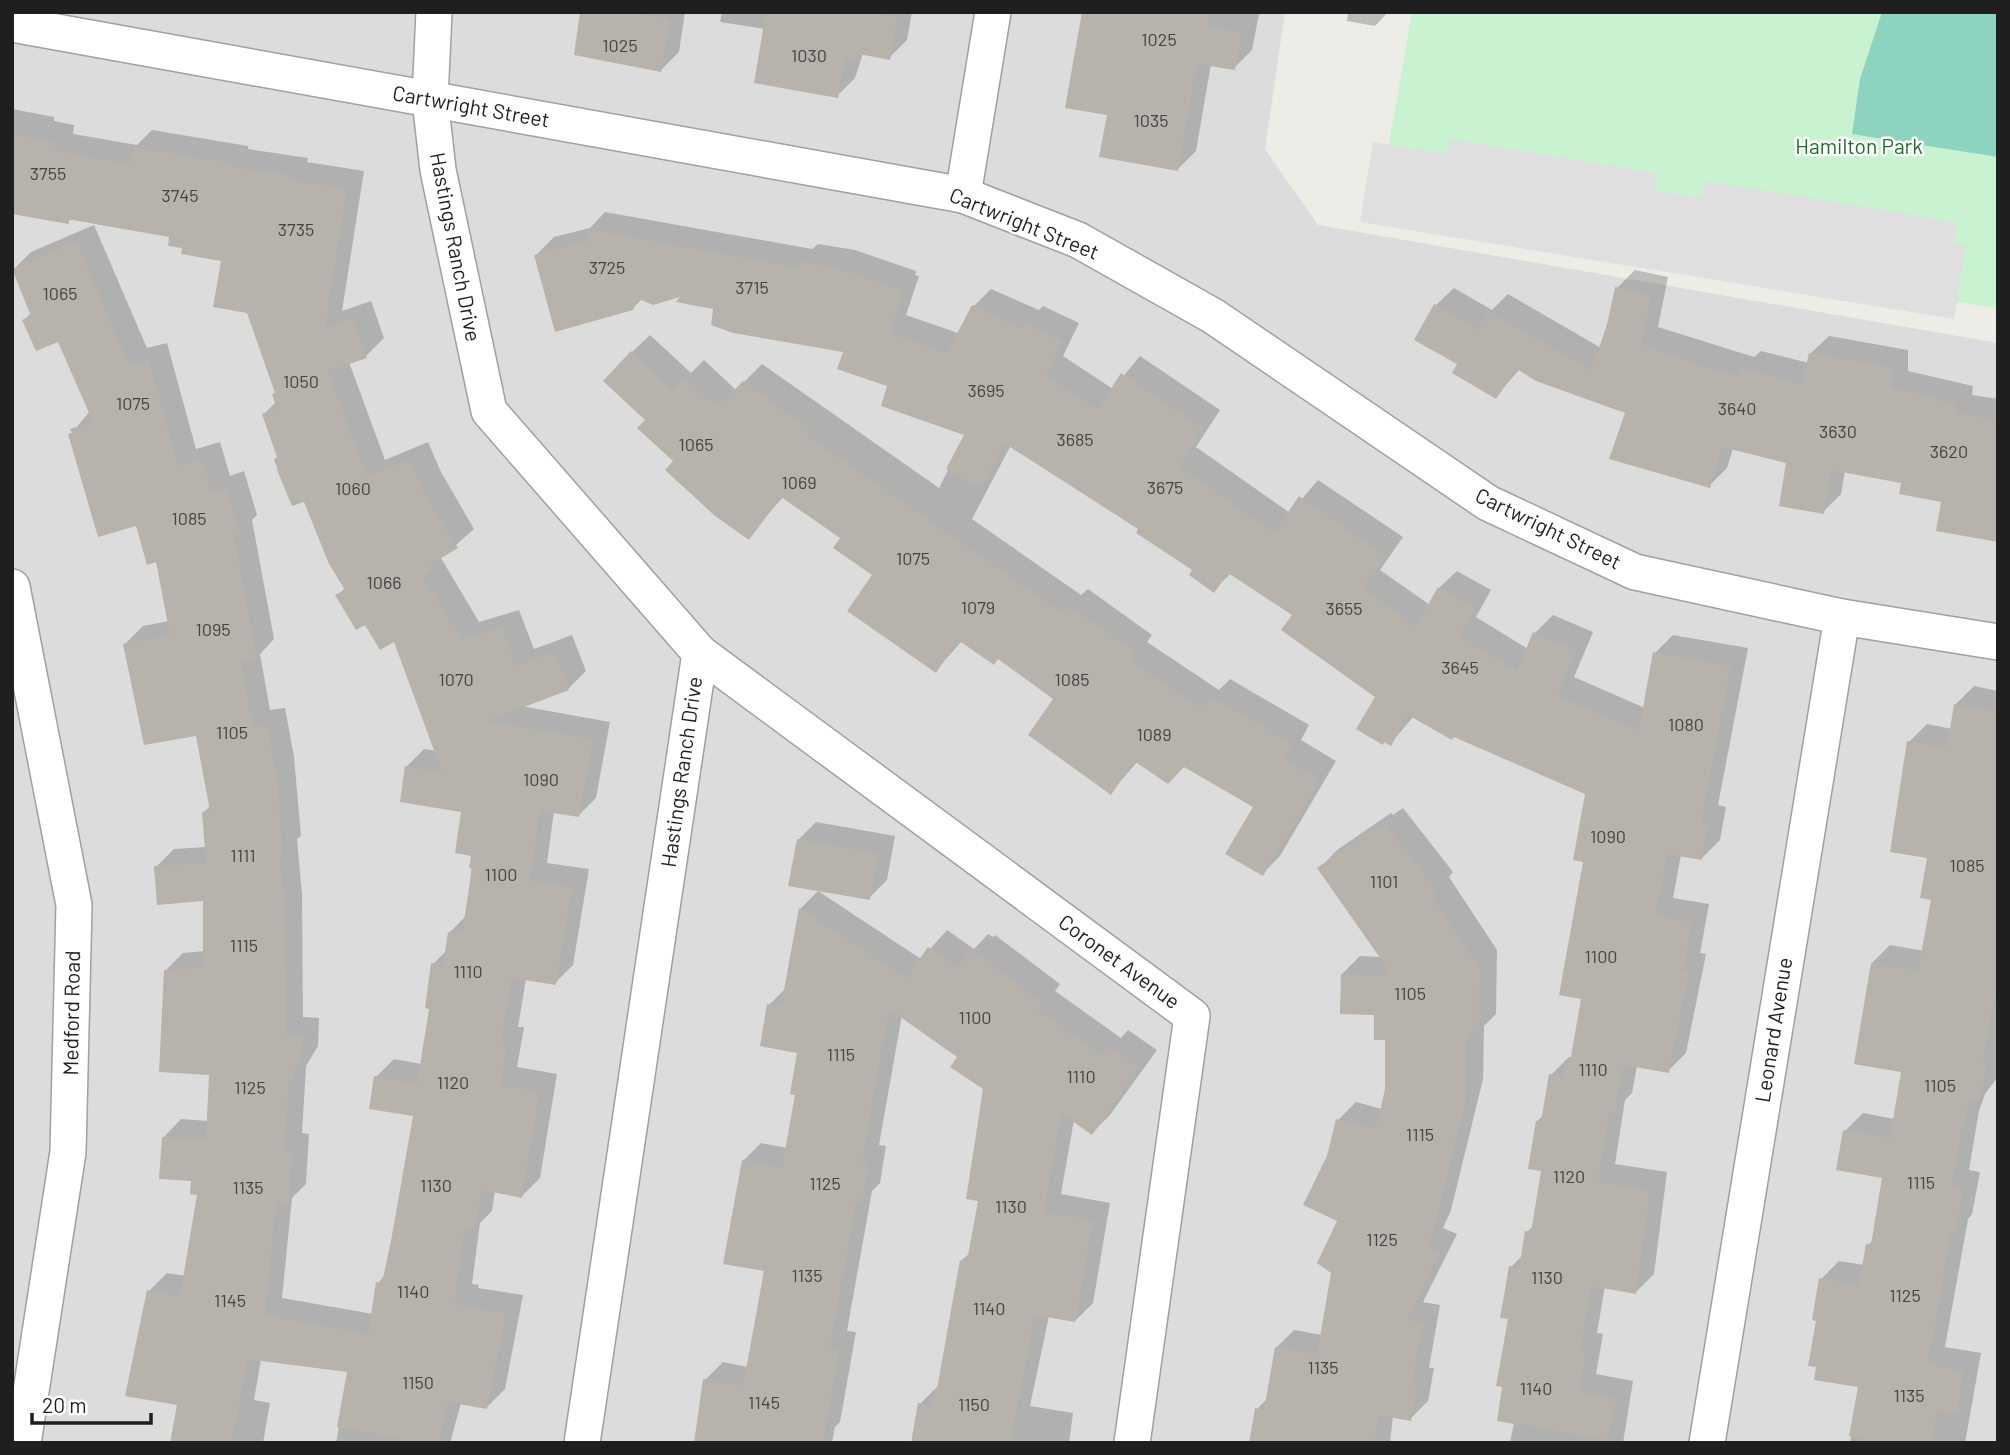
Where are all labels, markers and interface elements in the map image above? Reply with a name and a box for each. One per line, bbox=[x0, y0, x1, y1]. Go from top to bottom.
house number: 1025 bbox=[1141, 28, 1177, 50]
house number: 1025 bbox=[602, 34, 638, 56]
house number: 1030 bbox=[791, 44, 827, 66]
street label: Cartwright Street bbox=[391, 79, 552, 132]
house number: 1035 bbox=[1134, 109, 1169, 131]
park label: Hamilton Park bbox=[1795, 133, 1923, 158]
street label: Hastings Ranch Drive bbox=[426, 150, 487, 343]
house number: 3755 bbox=[30, 162, 66, 184]
street label: Cartwright Street bbox=[946, 181, 1103, 264]
house number: 3745 bbox=[162, 184, 198, 206]
house number: 3735 bbox=[278, 218, 314, 240]
house number: 3725 bbox=[589, 256, 625, 278]
house number: 3715 bbox=[735, 276, 769, 298]
house number: 1065 bbox=[43, 282, 78, 304]
house number: 1050 bbox=[283, 370, 319, 392]
house number: 3695 bbox=[967, 379, 1005, 401]
house number: 1075 bbox=[116, 392, 150, 414]
house number: 3640 bbox=[1718, 397, 1756, 419]
house number: 3630 bbox=[1819, 420, 1857, 442]
house number: 3685 bbox=[1056, 428, 1094, 450]
house number: 1065 bbox=[679, 433, 714, 455]
house number: 3620 bbox=[1930, 440, 1968, 462]
house number: 1069 bbox=[781, 471, 817, 493]
house number: 3675 bbox=[1147, 476, 1183, 498]
house number: 1060 bbox=[335, 477, 371, 499]
street label: Cartwright Street bbox=[1472, 482, 1625, 574]
house number: 1085 bbox=[171, 507, 207, 529]
house number: 1075 bbox=[896, 547, 930, 569]
house number: 1066 bbox=[366, 571, 402, 593]
house number: 1079 bbox=[961, 596, 995, 618]
house number: 3655 bbox=[1325, 597, 1363, 619]
house number: 1095 bbox=[195, 618, 231, 640]
house number: 3645 bbox=[1441, 656, 1479, 678]
house number: 1070 bbox=[438, 668, 474, 690]
house number: 1085 bbox=[1054, 668, 1090, 690]
street label: Hastings Ranch Drive bbox=[655, 675, 706, 869]
house number: 1080 bbox=[1668, 713, 1704, 735]
house number: 1105 bbox=[216, 721, 248, 743]
house number: 1089 bbox=[1136, 723, 1172, 745]
house number: 1090 bbox=[523, 768, 559, 790]
house number: 1090 bbox=[1590, 825, 1626, 847]
house number: 1111 bbox=[230, 844, 256, 866]
house number: 1085 bbox=[1949, 854, 1985, 876]
house number: 1100 bbox=[485, 863, 518, 885]
house number: 1101 bbox=[1370, 870, 1398, 892]
street label: Coronet Avenue bbox=[1054, 908, 1185, 1013]
house number: 1115 bbox=[230, 934, 258, 956]
house number: 1100 bbox=[1585, 945, 1618, 967]
street label: Medford Road bbox=[57, 950, 84, 1076]
street label: Leonard Avenue bbox=[1749, 955, 1796, 1104]
house number: 1110 bbox=[453, 960, 483, 982]
house number: 1105 bbox=[1394, 982, 1426, 1004]
house number: 1100 bbox=[959, 1006, 992, 1028]
house number: 1115 bbox=[827, 1043, 855, 1065]
house number: 1110 bbox=[1578, 1058, 1608, 1080]
house number: 1110 bbox=[1066, 1065, 1096, 1087]
house number: 1120 bbox=[437, 1071, 469, 1093]
house number: 1105 bbox=[1924, 1074, 1956, 1096]
house number: 1125 bbox=[234, 1076, 266, 1098]
house number: 1115 bbox=[1406, 1123, 1434, 1145]
house number: 1120 bbox=[1553, 1165, 1585, 1187]
house number: 1115 bbox=[1907, 1171, 1935, 1193]
house number: 1125 bbox=[809, 1172, 841, 1194]
house number: 1130 bbox=[420, 1174, 452, 1196]
house number: 1135 bbox=[232, 1176, 264, 1198]
house number: 1130 bbox=[995, 1195, 1027, 1217]
house number: 1125 bbox=[1366, 1228, 1398, 1250]
house number: 1135 bbox=[791, 1264, 823, 1286]
house number: 1130 bbox=[1531, 1266, 1563, 1288]
house number: 1140 bbox=[397, 1280, 429, 1302]
house number: 1125 bbox=[1889, 1284, 1921, 1306]
house number: 1145 bbox=[214, 1289, 246, 1311]
house number: 1140 bbox=[973, 1297, 1005, 1319]
house number: 1135 bbox=[1307, 1356, 1339, 1378]
house number: 1150 bbox=[402, 1371, 434, 1393]
house number: 1140 bbox=[1520, 1377, 1552, 1399]
scale bar bbox=[32, 1382, 150, 1426]
house number: 1135 bbox=[1893, 1384, 1925, 1406]
house number: 1145 bbox=[748, 1391, 780, 1413]
text: 20 m bbox=[42, 1392, 87, 1417]
house number: 1150 bbox=[958, 1393, 990, 1415]

